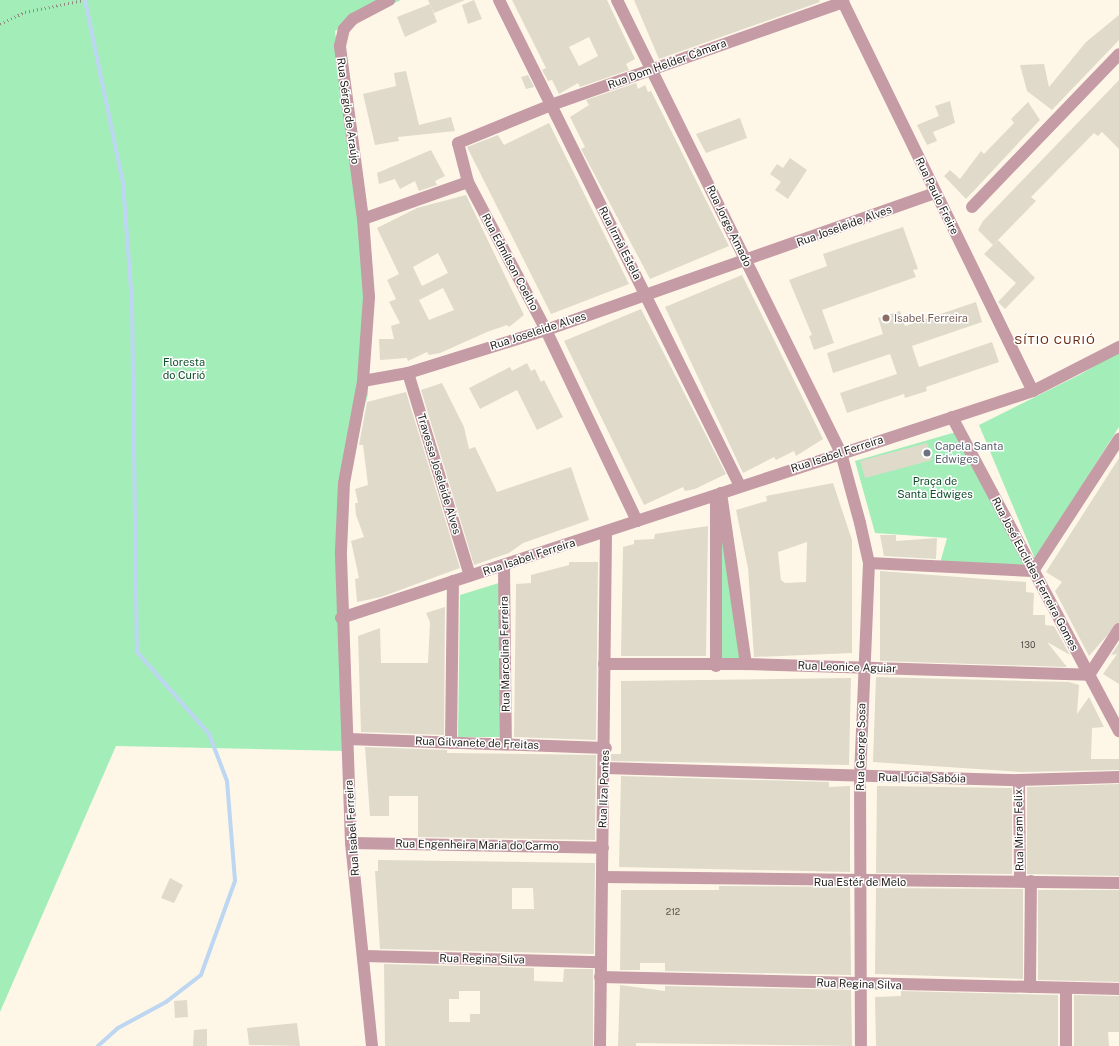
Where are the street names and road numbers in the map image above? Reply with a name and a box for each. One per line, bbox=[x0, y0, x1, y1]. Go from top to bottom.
street label: Rua Dom Helder Câmara bbox=[606, 36, 728, 92]
street label: Rua Sérgio de Araújo bbox=[334, 57, 362, 165]
street label: Rua Paulo Freire bbox=[913, 155, 961, 237]
street label: Rua Jorge Amado bbox=[704, 183, 754, 269]
street label: Rua Joseleide Alves bbox=[795, 203, 893, 249]
street label: Rua Irmã Estela bbox=[596, 204, 644, 282]
street label: Rua Edmílson Coelho bbox=[479, 211, 541, 313]
street label: Rua Joseleide Alves bbox=[488, 309, 588, 353]
street label: Travessa Joseleide Alves bbox=[414, 412, 464, 536]
street label: Rua Isabel Ferreira bbox=[789, 433, 885, 475]
street label: Rua José Euclides Ferreira Gomes bbox=[989, 495, 1081, 653]
street label: Rua Isabel Ferreira bbox=[481, 536, 577, 578]
street label: Rua Marcolina Ferreira bbox=[497, 596, 513, 712]
street label: Rua Leonice Aguiar bbox=[797, 659, 897, 675]
street label: Rua George Sosa bbox=[854, 703, 868, 791]
street label: Rua Gilvanete de Freitas bbox=[415, 734, 539, 752]
street label: Rua Ilza Pontes bbox=[596, 750, 612, 828]
street label: Rua Lúcia Sabóia bbox=[878, 771, 966, 785]
street label: Rua Isabel Ferreira bbox=[342, 779, 362, 877]
street label: Rua Miram Felix bbox=[1012, 789, 1026, 871]
street label: Rua Engenheira Maria do Carmo bbox=[395, 837, 559, 853]
street label: Rua Estér de Melo bbox=[814, 875, 906, 889]
street label: Rua Regina Silva bbox=[439, 952, 525, 966]
street label: Rua Regina Silva bbox=[816, 976, 902, 992]

